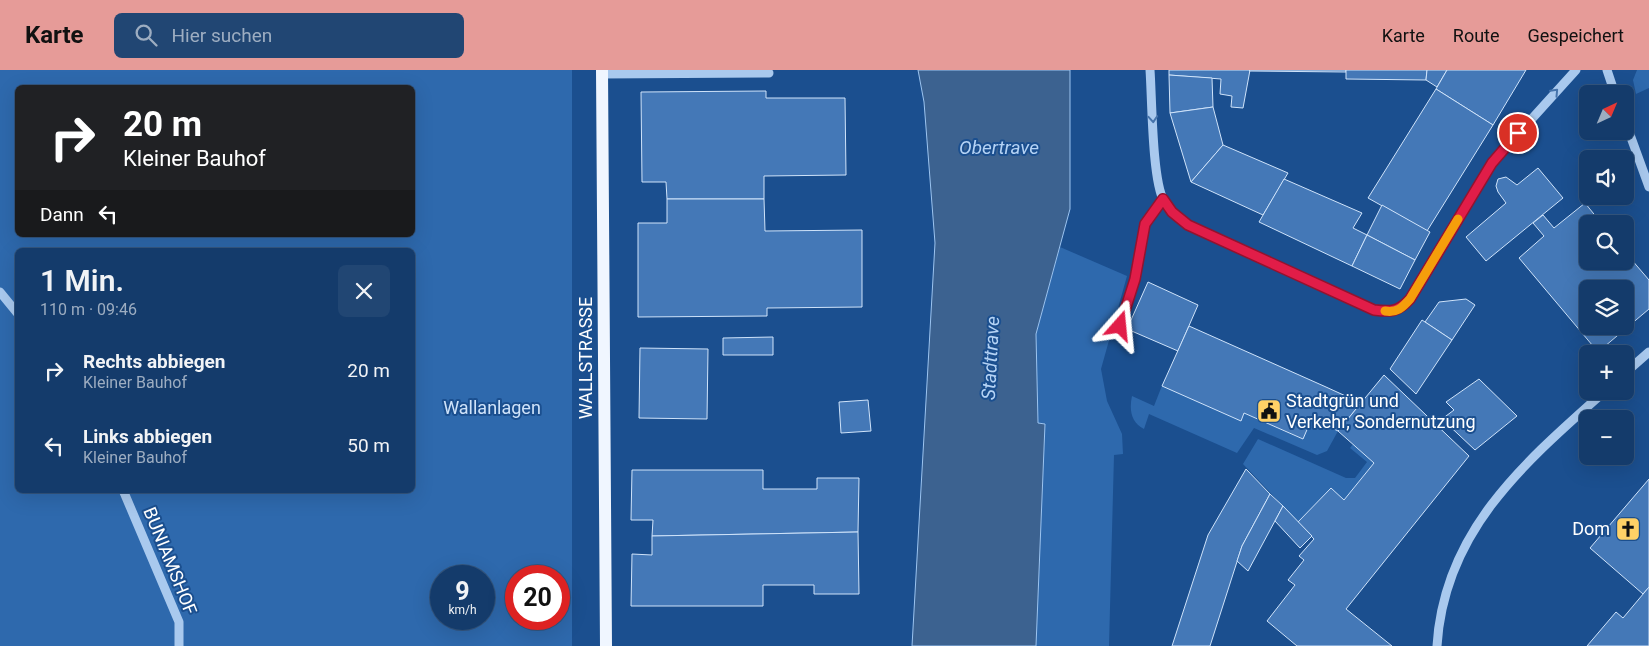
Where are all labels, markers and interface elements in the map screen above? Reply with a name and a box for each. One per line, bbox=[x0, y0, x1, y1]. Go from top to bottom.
search box bbox=[114, 13, 464, 58]
text: Karte bbox=[25, 21, 84, 49]
icon: search bbox=[132, 21, 160, 49]
text: Hier suchen bbox=[172, 24, 272, 47]
text: Karte bbox=[1382, 25, 1425, 46]
text: Route bbox=[1453, 25, 1500, 46]
text: Gespeichert bbox=[1528, 25, 1624, 46]
north arrow bbox=[1579, 85, 1634, 140]
map controls bbox=[1579, 85, 1634, 465]
one-way arrow bbox=[1549, 89, 1558, 98]
text: 20 m bbox=[123, 104, 202, 145]
icon: right bbox=[40, 105, 105, 170]
pin bbox=[1497, 112, 1539, 154]
one-way arrow bbox=[1148, 115, 1159, 123]
icon: arrive bbox=[1504, 119, 1532, 147]
water label: Obertrave bbox=[959, 136, 1039, 159]
text: Kleiner Bauhof bbox=[123, 146, 266, 171]
button: sound bbox=[1579, 150, 1634, 205]
icon: left bbox=[94, 200, 122, 228]
text: Dann bbox=[40, 203, 84, 226]
button: search bbox=[1579, 215, 1634, 270]
text: 1 Min. bbox=[40, 263, 124, 298]
button: close bbox=[338, 265, 390, 317]
button: layers bbox=[1579, 280, 1634, 335]
street label: WALLSTRASSE bbox=[575, 297, 596, 419]
position arrow bbox=[1093, 299, 1145, 351]
text: 110 m · 09:46 bbox=[40, 300, 137, 319]
water label: Stadttrave bbox=[977, 315, 1004, 400]
button: + bbox=[1579, 345, 1634, 400]
text: Rechts abbiegen bbox=[83, 350, 225, 373]
icon: right bbox=[40, 357, 68, 385]
text: 20 m bbox=[347, 359, 390, 382]
text: Kleiner Bauhof bbox=[83, 373, 187, 392]
place label: Stadtgrün und Verkehr, Sondernutzung bbox=[1286, 390, 1476, 432]
park label: Wallanlagen bbox=[443, 397, 541, 418]
public building icon: Stadtgrün und Verkehr, Sondernutzung bbox=[1256, 398, 1282, 424]
button: − bbox=[1579, 410, 1634, 465]
text: Links abbiegen bbox=[83, 425, 212, 448]
icon: left bbox=[40, 432, 68, 460]
text: 50 m bbox=[347, 434, 390, 457]
text: Kleiner Bauhof bbox=[83, 448, 187, 467]
street label: BUNIAMSHOF bbox=[139, 504, 202, 618]
church icon: Dom bbox=[1615, 516, 1641, 542]
place label: Dom bbox=[1572, 518, 1610, 539]
speed limit sign: 20 bbox=[505, 565, 570, 630]
text: 9 bbox=[455, 577, 470, 606]
text: km/h bbox=[448, 603, 477, 617]

